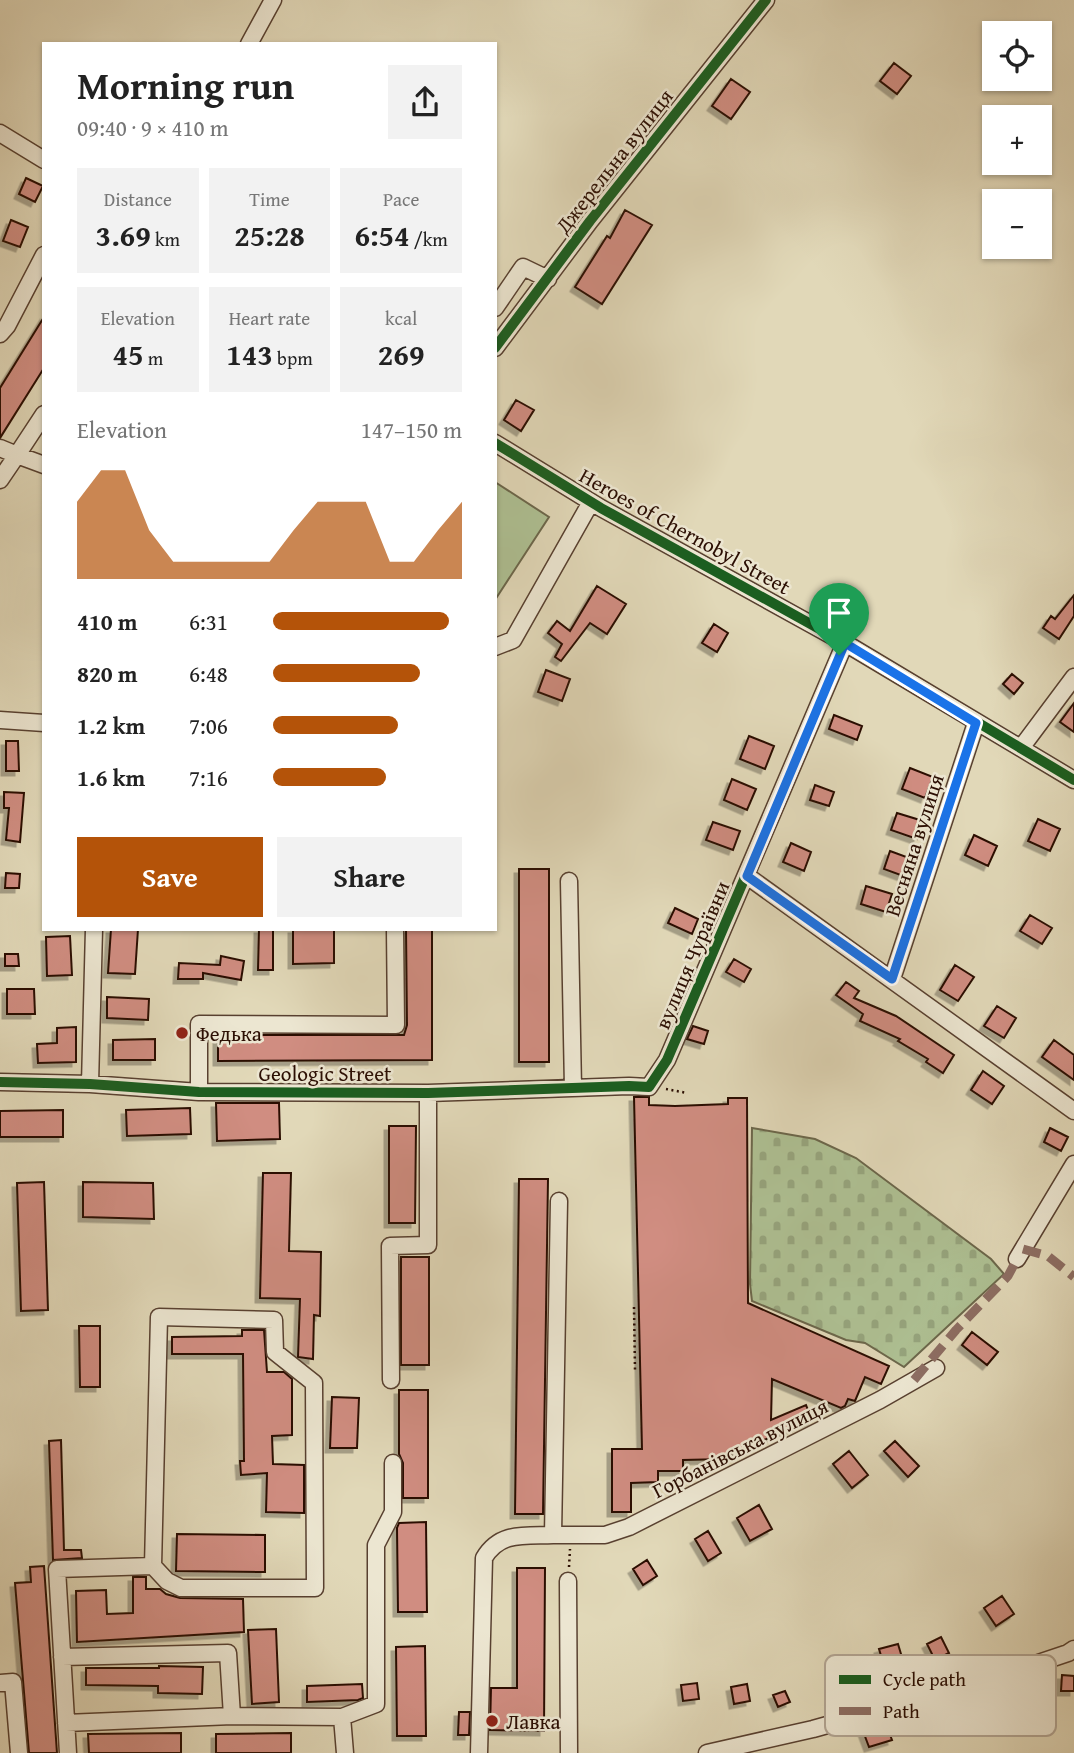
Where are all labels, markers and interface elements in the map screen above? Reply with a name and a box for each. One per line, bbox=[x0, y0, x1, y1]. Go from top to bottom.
map controls bbox=[982, 21, 1052, 259]
button: locate bbox=[982, 21, 1052, 91]
text: Morning run bbox=[77, 57, 294, 113]
button: share bbox=[388, 65, 462, 139]
street label: Джерельна вулиця bbox=[547, 82, 681, 241]
button: + bbox=[982, 105, 1052, 175]
text: 09:40 · 9 × 410 m bbox=[77, 111, 229, 144]
text: Distance bbox=[104, 185, 172, 213]
text: Time bbox=[249, 185, 290, 213]
text: Pace bbox=[383, 185, 419, 213]
button: − bbox=[982, 189, 1052, 259]
text: 3.69 bbox=[96, 213, 151, 257]
text: 25:28 bbox=[234, 213, 305, 257]
text: 6:54 bbox=[354, 213, 410, 257]
text: km bbox=[151, 225, 180, 253]
text: /km bbox=[410, 225, 448, 253]
text: Elevation bbox=[101, 304, 175, 332]
text: Heart rate bbox=[229, 304, 310, 332]
text: kcal bbox=[385, 304, 417, 332]
text: 45 bbox=[112, 332, 144, 376]
text: 143 bbox=[226, 332, 273, 376]
text: 269 bbox=[378, 332, 424, 376]
text: m bbox=[144, 344, 163, 372]
text: bpm bbox=[273, 344, 313, 372]
text: Elevation bbox=[77, 413, 167, 446]
text: 147–150 m bbox=[361, 413, 462, 446]
street label: Heroes of Chernobyl Street bbox=[574, 460, 797, 602]
pin bbox=[809, 583, 869, 655]
icon: arrive bbox=[820, 594, 858, 632]
text: 410 m bbox=[77, 605, 138, 638]
text: 6:31 bbox=[189, 605, 228, 638]
text: 820 m bbox=[77, 657, 138, 690]
text: 6:48 bbox=[189, 657, 228, 690]
text: 1.2 km bbox=[77, 709, 145, 742]
text: 7:06 bbox=[189, 709, 228, 742]
text: 1.6 km bbox=[77, 761, 145, 794]
text: 7:16 bbox=[189, 761, 228, 794]
street label: Весняна вулиця bbox=[876, 769, 952, 920]
button: Save bbox=[77, 837, 263, 917]
button: Share bbox=[277, 837, 462, 917]
street label: вулиця Чураївни bbox=[647, 876, 737, 1034]
place label: Федька bbox=[196, 1018, 262, 1049]
marker: Федька bbox=[174, 1025, 190, 1041]
street label: Geologic Street bbox=[259, 1058, 392, 1089]
street label: Горбанівська вулиця bbox=[647, 1390, 834, 1506]
legend bbox=[825, 1655, 1056, 1736]
text: Cycle path bbox=[883, 1665, 966, 1693]
text: Path bbox=[883, 1697, 920, 1725]
place label: Лавка bbox=[506, 1706, 561, 1737]
marker: Лавка bbox=[484, 1713, 500, 1729]

